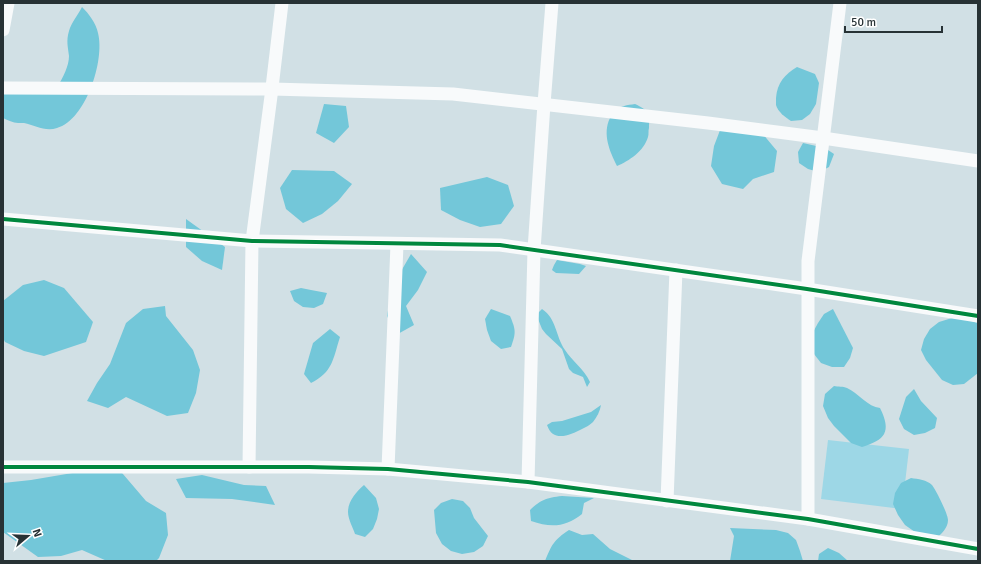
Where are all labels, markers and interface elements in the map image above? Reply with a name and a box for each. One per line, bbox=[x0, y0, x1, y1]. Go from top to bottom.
scale bar bbox=[845, 8, 942, 34]
text: 50 m bbox=[851, 15, 876, 30]
north arrow bbox=[8, 516, 48, 556]
text: N bbox=[30, 527, 44, 539]

